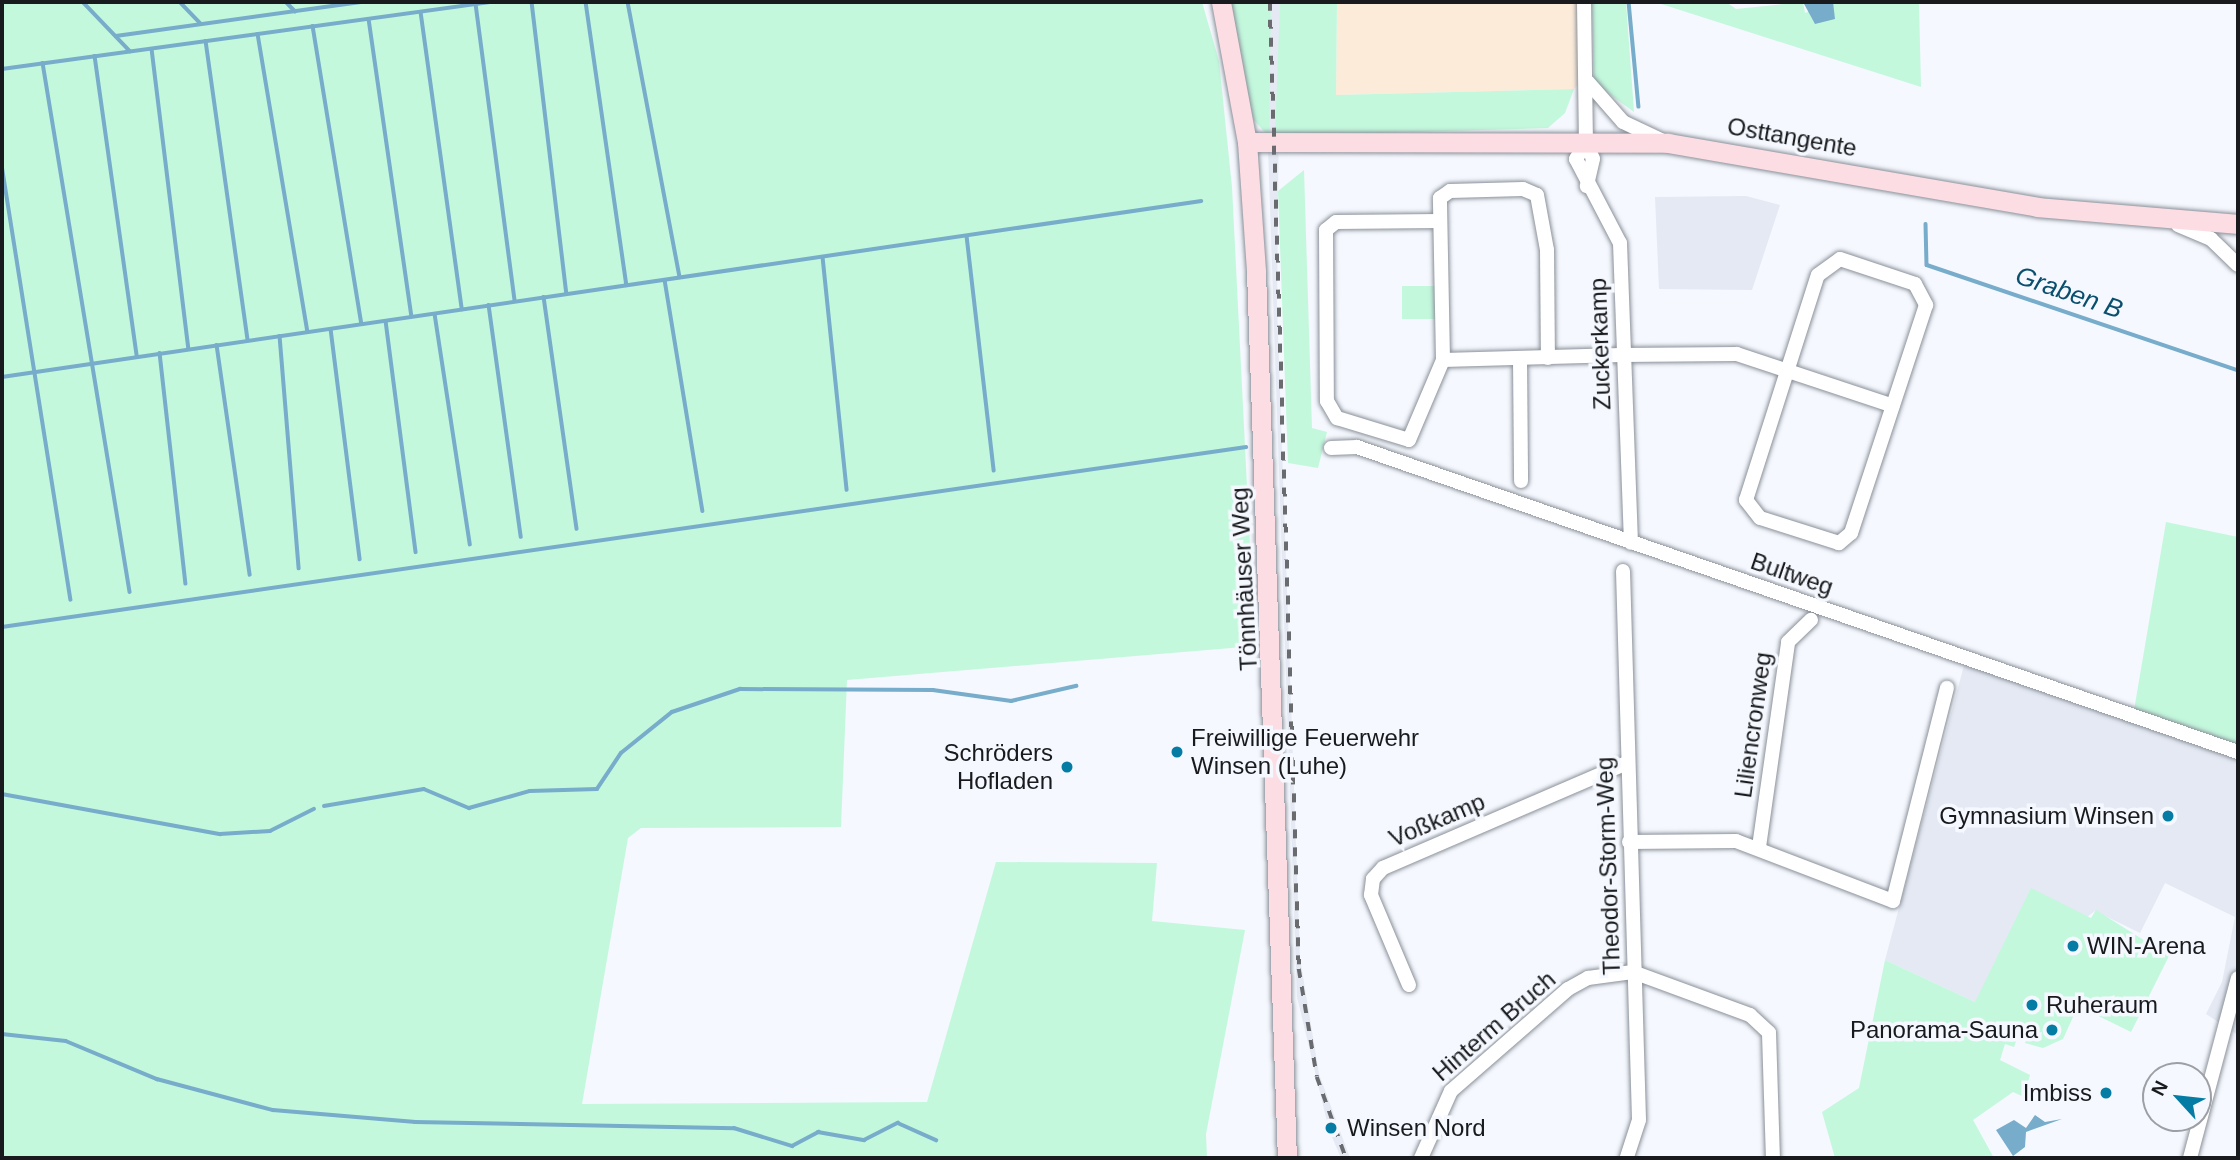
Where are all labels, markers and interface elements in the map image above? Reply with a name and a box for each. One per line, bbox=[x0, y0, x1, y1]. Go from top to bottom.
street label: Osttangente bbox=[1725, 111, 1859, 163]
water label: Graben B bbox=[2011, 260, 2127, 326]
street label: Zuckerkamp bbox=[1583, 278, 1617, 410]
street label: Tönnhäuser Weg bbox=[1225, 487, 1263, 671]
street label: Bultweg bbox=[1747, 546, 1837, 602]
street label: Liliencronweg bbox=[1729, 650, 1777, 800]
place label: Freiwillige Feuerwehr Winsen (Luhe) bbox=[1191, 724, 1419, 780]
place label: Schröders Hofladen bbox=[944, 739, 1053, 795]
marker: Freiwillige Feuerwehr Winsen (Luhe) bbox=[1169, 744, 1185, 760]
street label: Theodor-Storm-Weg bbox=[1590, 756, 1626, 976]
marker: Schröders Hofladen bbox=[1059, 759, 1075, 775]
street label: Voßkamp bbox=[1385, 787, 1489, 853]
place label: Gymnasium Winsen bbox=[1939, 802, 2154, 830]
marker: Gymnasium Winsen bbox=[2160, 808, 2176, 824]
place label: WIN-Arena bbox=[2087, 932, 2206, 960]
marker: WIN-Arena bbox=[2065, 938, 2081, 954]
street label: Hinterm Bruch bbox=[1427, 965, 1561, 1087]
place label: Ruheraum bbox=[2046, 991, 2158, 1019]
marker: Ruheraum bbox=[2024, 997, 2040, 1013]
place label: Panorama-Sauna bbox=[1850, 1016, 2038, 1044]
marker: Panorama-Sauna bbox=[2044, 1022, 2060, 1038]
north arrow bbox=[2142, 1062, 2212, 1132]
text: N bbox=[2147, 1077, 2172, 1099]
place label: Imbiss bbox=[2023, 1079, 2092, 1107]
marker: Imbiss bbox=[2098, 1085, 2114, 1101]
place label: Winsen Nord bbox=[1347, 1114, 1486, 1142]
marker: Winsen Nord bbox=[1321, 1118, 1341, 1138]

